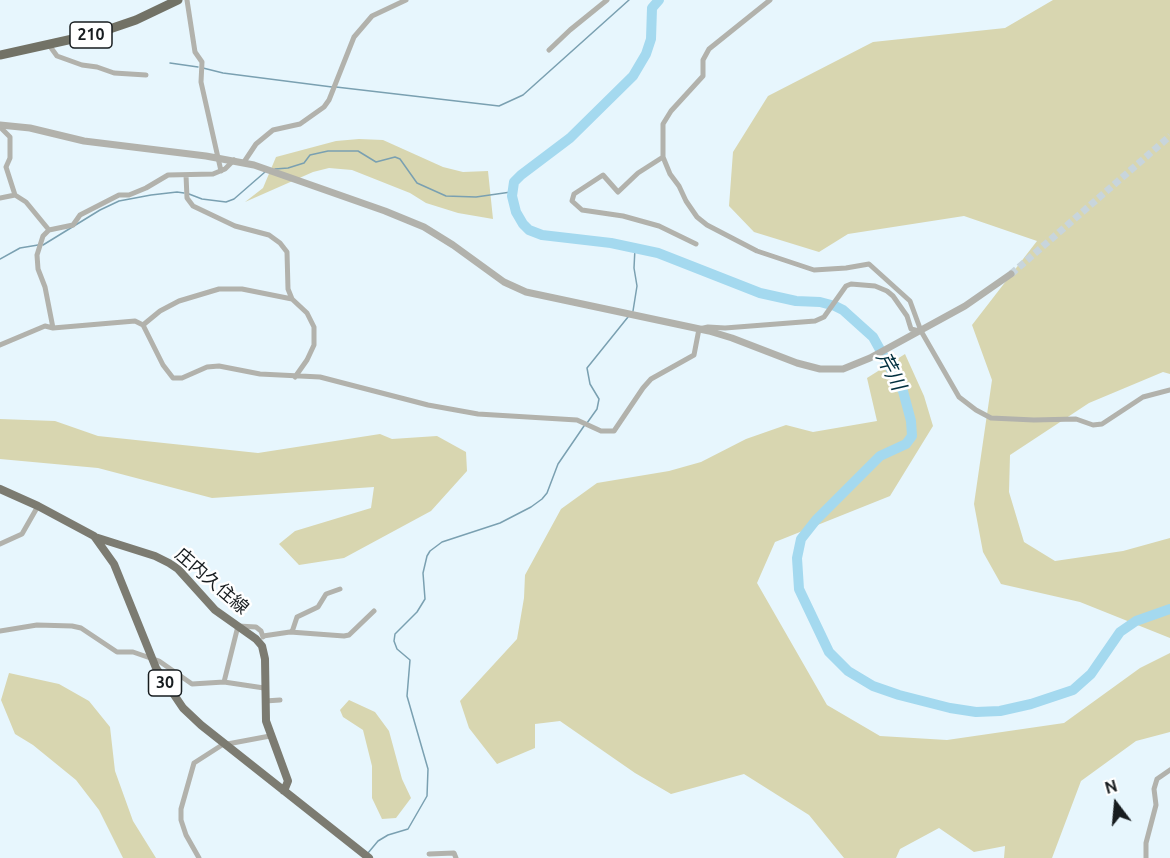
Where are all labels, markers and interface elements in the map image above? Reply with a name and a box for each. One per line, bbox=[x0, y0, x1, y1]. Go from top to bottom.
road number: 210 bbox=[70, 22, 112, 48]
water label: 芹川 bbox=[871, 348, 911, 394]
street label: 庄内久住線 bbox=[171, 543, 253, 619]
road number: 30 bbox=[148, 670, 182, 696]
north arrow bbox=[1086, 774, 1146, 834]
text: N bbox=[1103, 776, 1119, 797]

